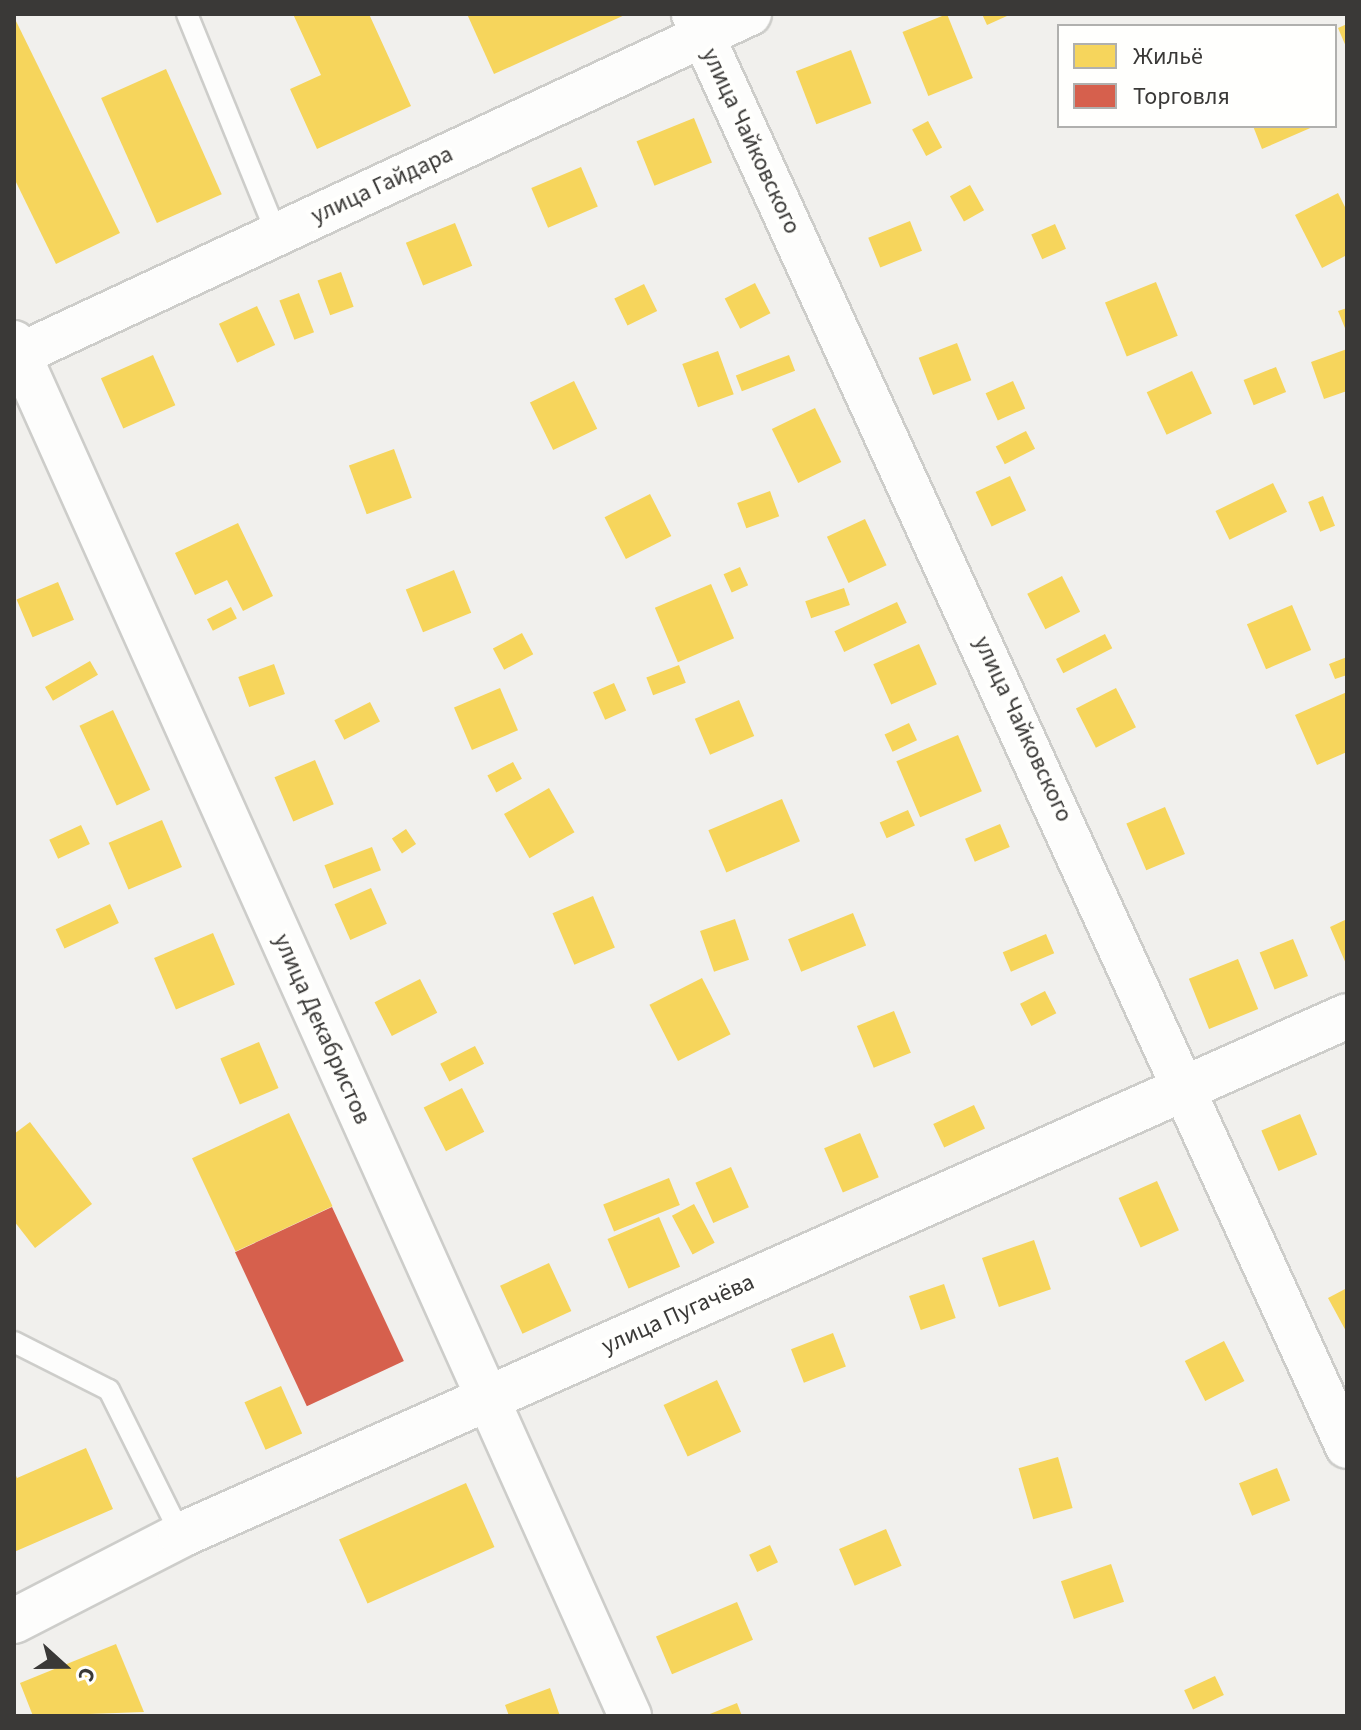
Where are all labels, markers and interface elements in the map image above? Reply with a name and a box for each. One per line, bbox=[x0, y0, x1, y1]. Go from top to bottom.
legend bbox=[1057, 24, 1337, 128]
text: Жильё bbox=[1133, 39, 1203, 74]
street label: улица Чайковского bbox=[695, 44, 807, 238]
text: Торговля bbox=[1133, 79, 1230, 114]
street label: улица Гайдара bbox=[307, 140, 457, 230]
street label: улица Чайковского bbox=[967, 632, 1079, 826]
street label: улица Декабристов bbox=[267, 929, 377, 1129]
street label: улица Пугачёва bbox=[597, 1267, 759, 1361]
north arrow bbox=[24, 1626, 104, 1706]
text: С bbox=[69, 1663, 104, 1686]

